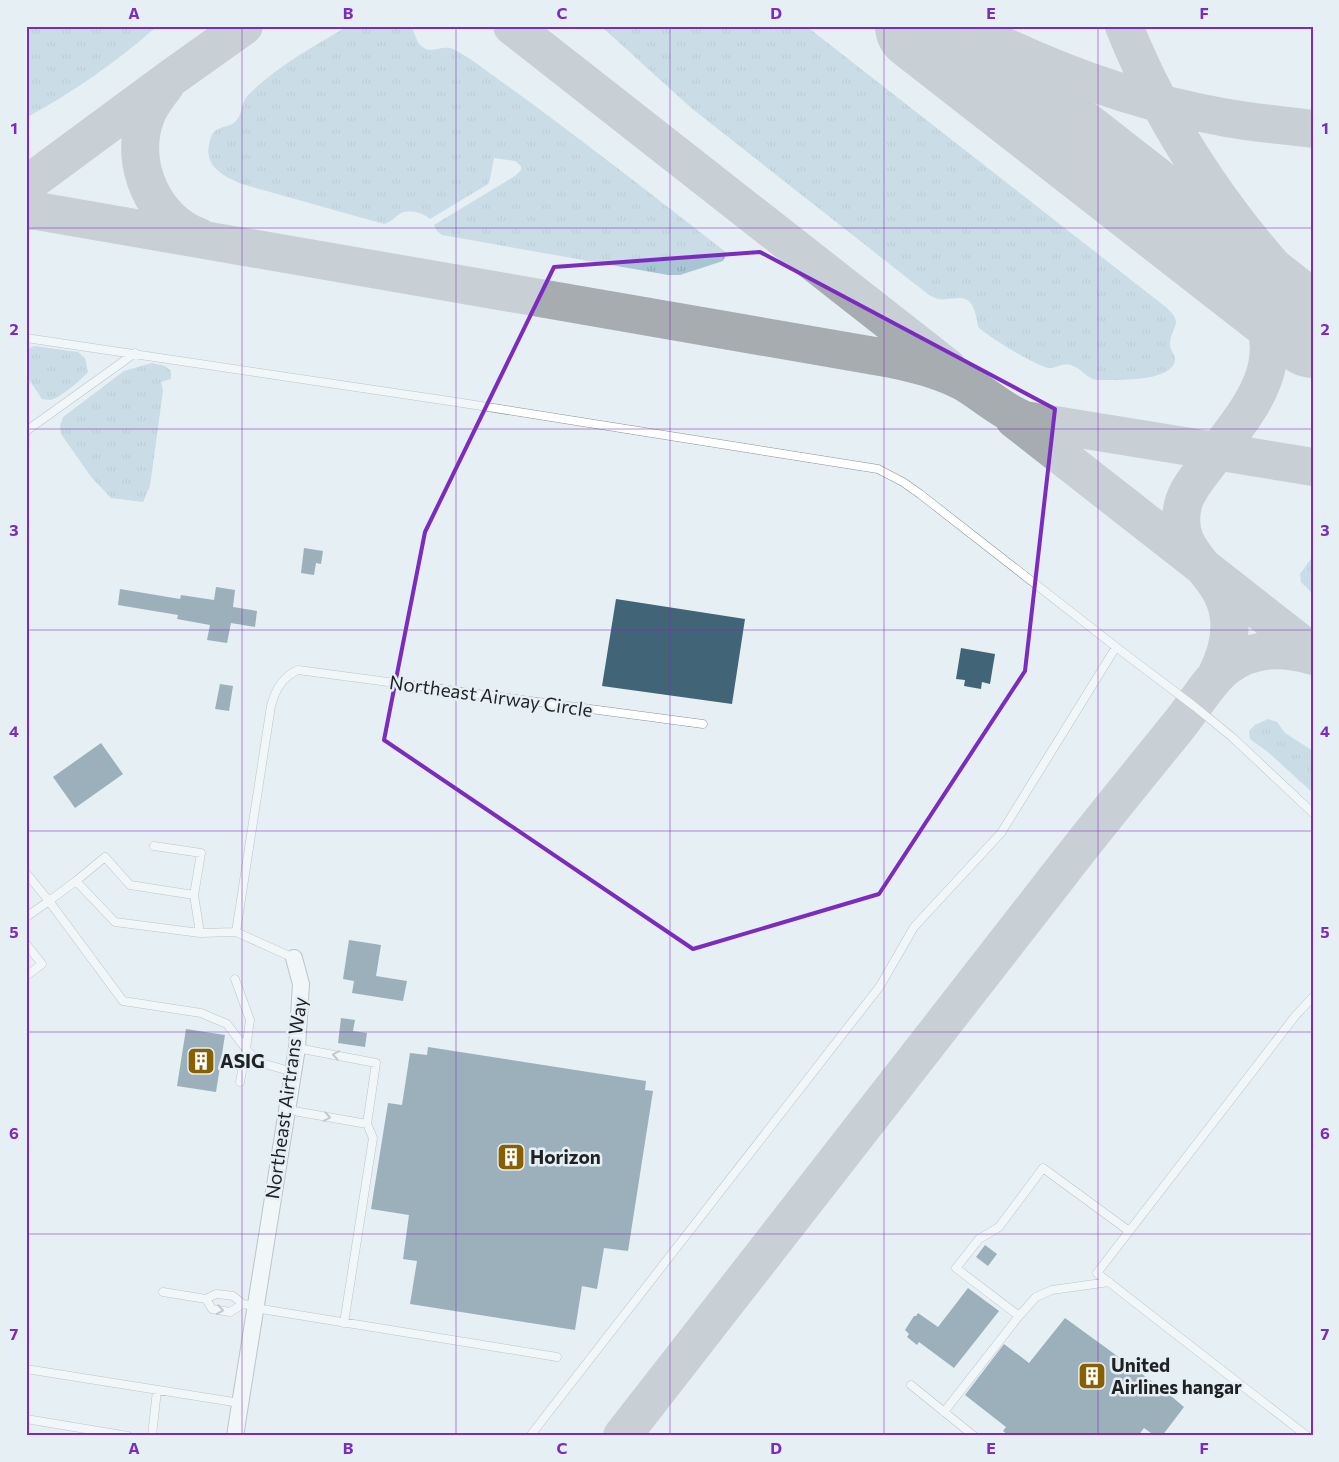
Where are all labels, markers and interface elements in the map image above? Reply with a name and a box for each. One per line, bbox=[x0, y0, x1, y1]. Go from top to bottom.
text: A bbox=[128, 3, 140, 22]
text: B bbox=[343, 3, 354, 22]
text: C bbox=[557, 3, 568, 22]
text: D bbox=[770, 3, 782, 22]
text: E bbox=[986, 3, 996, 22]
text: F bbox=[1199, 3, 1209, 22]
text: 1 bbox=[10, 118, 18, 137]
text: 1 bbox=[1321, 118, 1329, 137]
text: 2 bbox=[9, 319, 19, 338]
text: 2 bbox=[1320, 319, 1330, 338]
text: 3 bbox=[9, 520, 19, 539]
text: 3 bbox=[1320, 520, 1330, 539]
street label: Northeast Airway Circle bbox=[388, 670, 594, 721]
text: 4 bbox=[9, 721, 19, 740]
text: 4 bbox=[1320, 721, 1330, 740]
text: 5 bbox=[9, 922, 19, 941]
text: 5 bbox=[1320, 922, 1330, 941]
street label: Northeast Airtrans Way bbox=[260, 995, 311, 1200]
building icon: ASIG bbox=[186, 1046, 216, 1076]
place label: ASIG bbox=[220, 1049, 265, 1072]
one-way arrow bbox=[332, 1051, 341, 1061]
one-way arrow bbox=[324, 1111, 332, 1122]
text: 6 bbox=[9, 1123, 19, 1142]
text: 6 bbox=[1320, 1123, 1330, 1142]
building icon: Horizon bbox=[496, 1142, 526, 1172]
place label: Horizon bbox=[530, 1145, 601, 1168]
one-way arrow bbox=[216, 1305, 225, 1315]
text: 7 bbox=[10, 1324, 19, 1343]
text: 7 bbox=[1321, 1324, 1330, 1343]
place label: United Airlines hangar bbox=[1111, 1353, 1242, 1398]
building icon: United Airlines hangar bbox=[1077, 1361, 1107, 1391]
text: A bbox=[128, 1438, 140, 1457]
text: B bbox=[343, 1438, 354, 1457]
text: C bbox=[557, 1438, 568, 1457]
text: D bbox=[770, 1438, 782, 1457]
text: E bbox=[986, 1438, 996, 1457]
text: F bbox=[1199, 1438, 1209, 1457]

